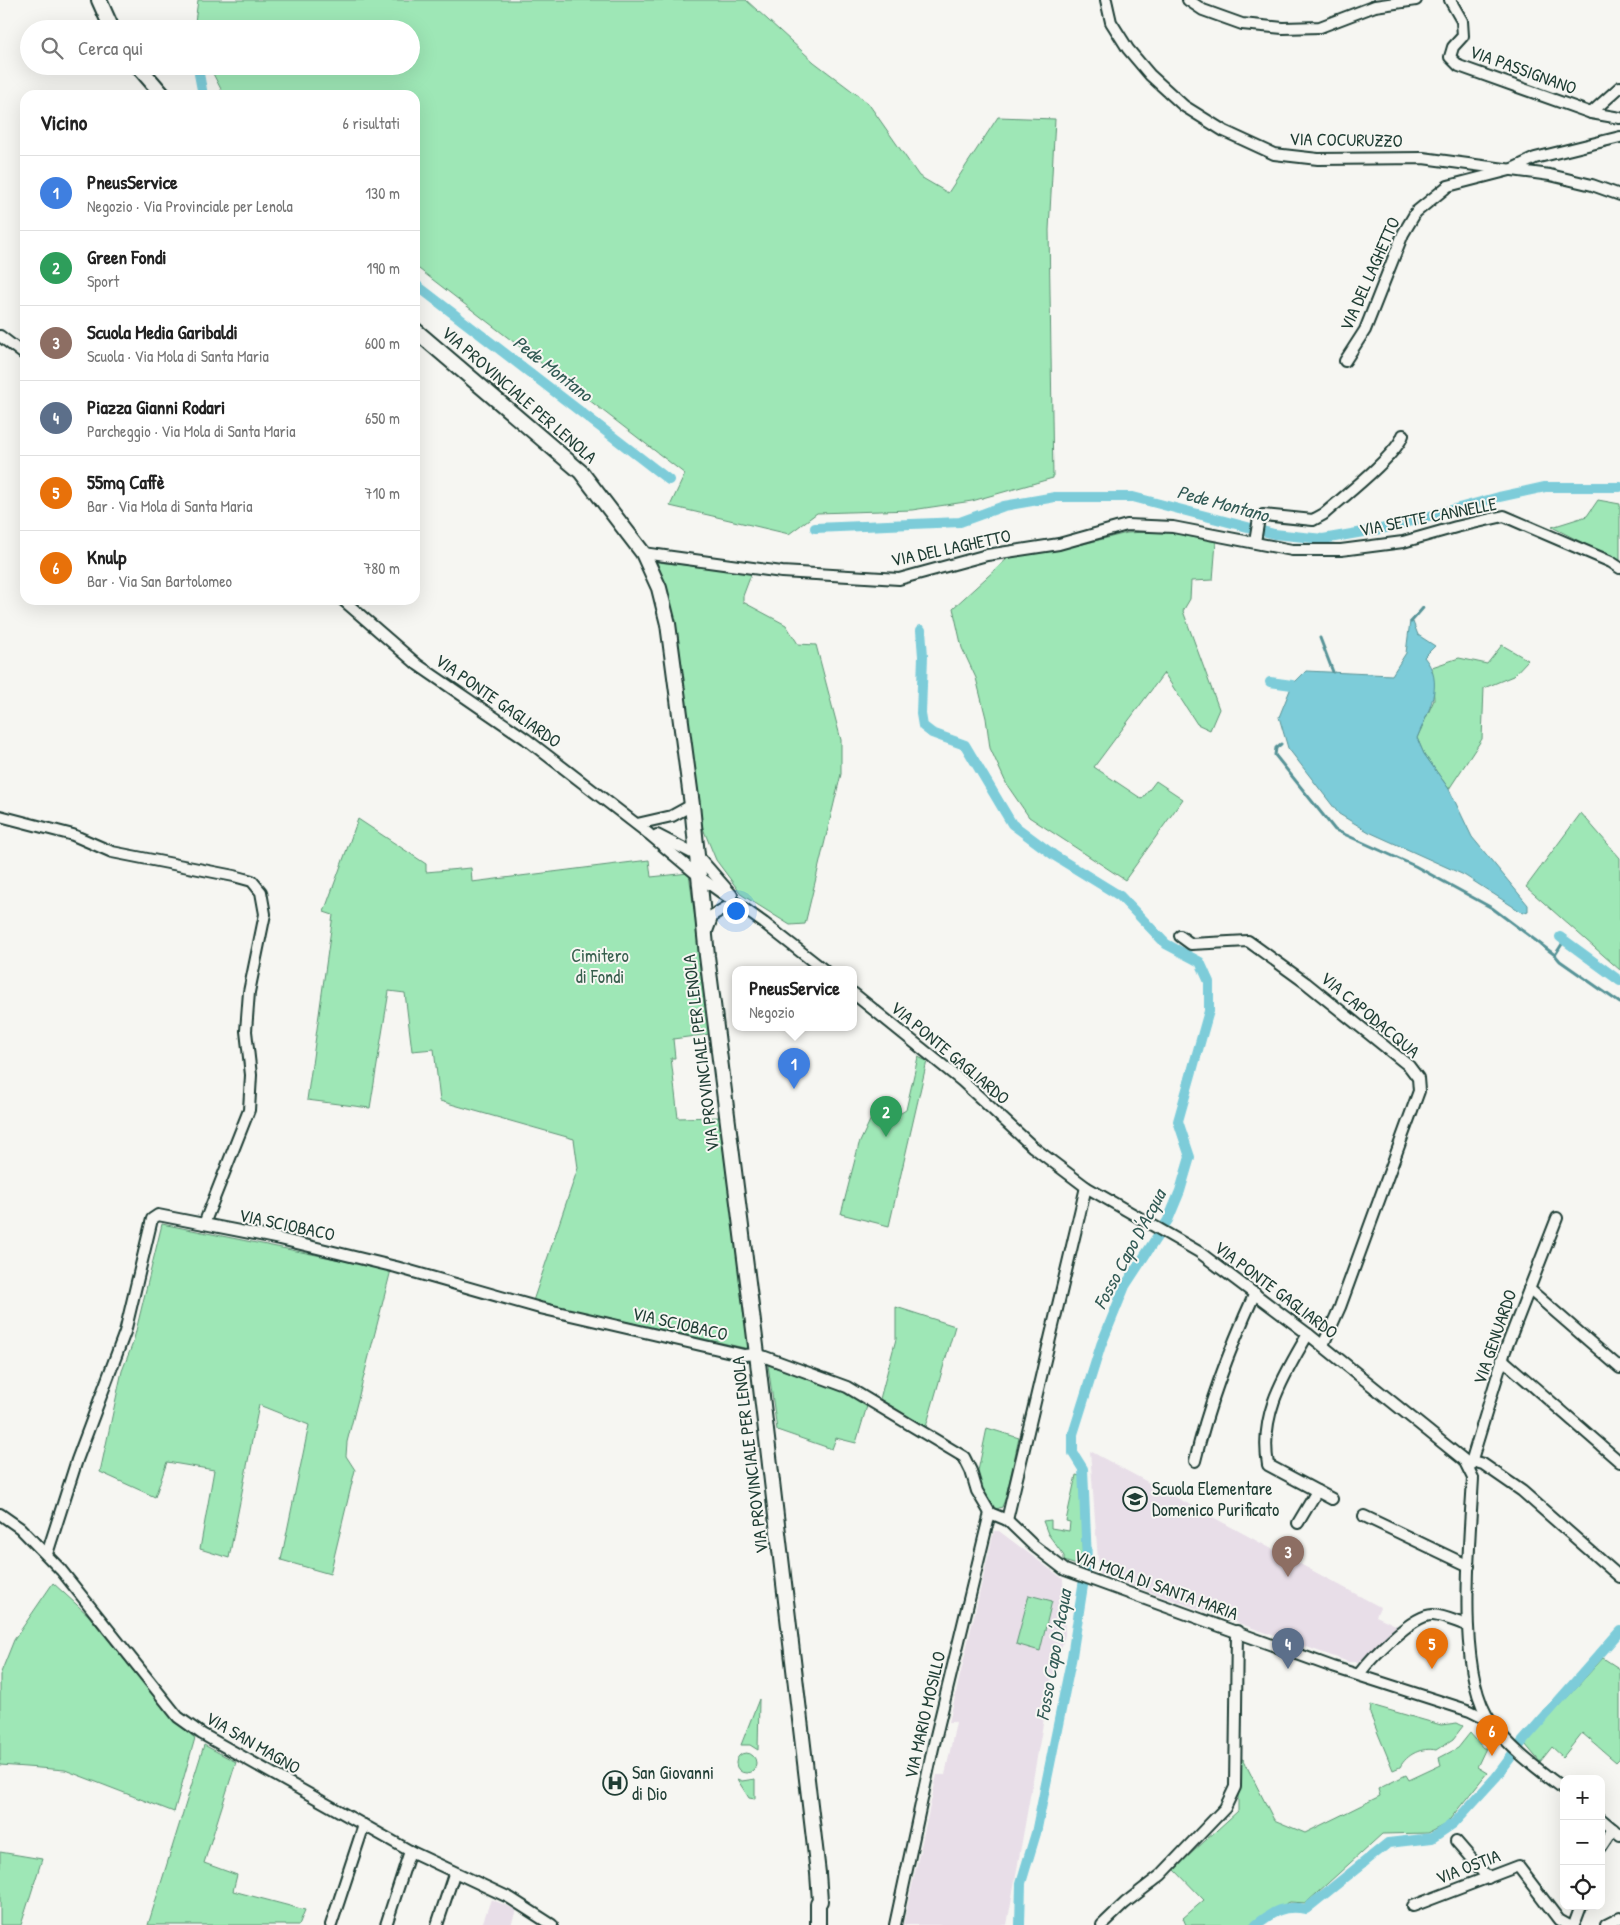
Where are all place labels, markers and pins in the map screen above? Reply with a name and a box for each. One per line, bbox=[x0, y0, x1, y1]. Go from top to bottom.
pin: 1 bbox=[778, 1048, 810, 1089]
pin: 2 bbox=[870, 1096, 902, 1137]
place label: Scuola Elementare Domenico Purificato bbox=[1152, 1476, 1279, 1522]
school or university icon: Scuola Elementare Domenico Purificato bbox=[1122, 1486, 1148, 1512]
pin: 3 bbox=[1272, 1536, 1304, 1577]
pin: 4 bbox=[1272, 1628, 1304, 1669]
pin: 5 bbox=[1416, 1628, 1448, 1669]
pin: 6 bbox=[1476, 1715, 1508, 1756]
place label: San Giovanni di Dio bbox=[632, 1760, 714, 1806]
hospital icon: San Giovanni di Dio bbox=[602, 1770, 628, 1796]

